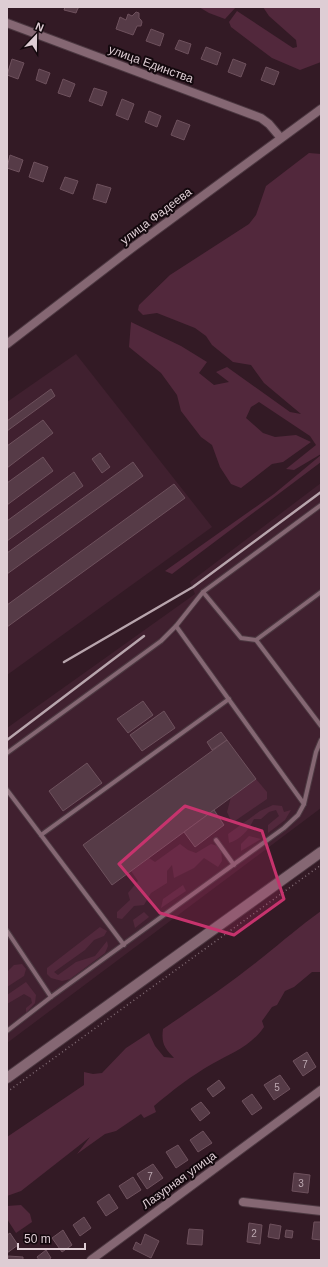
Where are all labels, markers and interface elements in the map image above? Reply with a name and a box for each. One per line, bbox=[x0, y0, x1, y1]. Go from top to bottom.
north arrow bbox=[16, 16, 56, 56]
text: N bbox=[34, 20, 46, 34]
street label: улица Единства bbox=[107, 42, 196, 86]
street label: улица Фадеева bbox=[118, 185, 195, 247]
house number: 7 bbox=[302, 1059, 308, 1070]
house number: 5 bbox=[274, 1082, 280, 1093]
street label: Лазурная улица bbox=[139, 1148, 219, 1212]
house number: 7 bbox=[147, 1171, 153, 1182]
house number: 3 bbox=[298, 1178, 304, 1189]
scale bar bbox=[18, 1225, 85, 1251]
house number: 2 bbox=[251, 1228, 257, 1239]
text: 50 m bbox=[24, 1232, 51, 1246]

